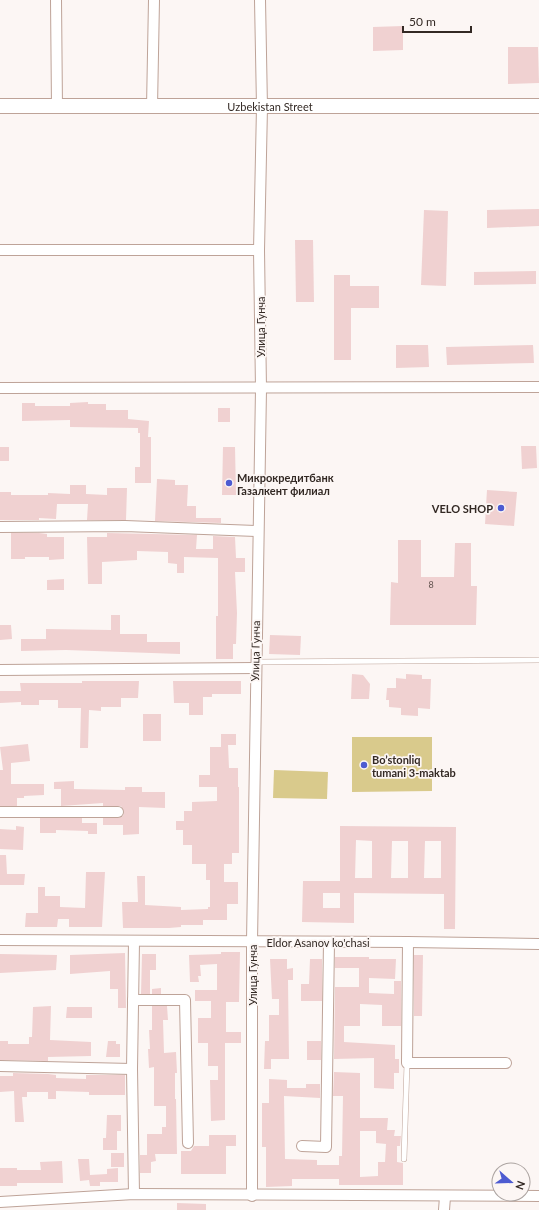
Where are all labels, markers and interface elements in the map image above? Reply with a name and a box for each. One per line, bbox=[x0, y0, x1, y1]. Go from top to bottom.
scale bar bbox=[403, 8, 471, 34]
text: 50 m bbox=[409, 14, 436, 29]
street label: Uzbekistan Street bbox=[227, 100, 313, 113]
street label: Улица Гунча bbox=[254, 297, 267, 357]
place label: Микрокредитбанк Газалкент филиал bbox=[237, 471, 334, 497]
marker: Микрокредитбанк Газалкент филиал bbox=[224, 478, 234, 488]
place label: VELO SHOP bbox=[431, 502, 493, 515]
marker: VELO SHOP bbox=[496, 503, 506, 513]
house number: 8 bbox=[428, 579, 434, 590]
street label: Улица Гунча bbox=[248, 620, 262, 682]
place label: Bo’stonliq tumani 3-maktab bbox=[372, 753, 456, 779]
marker: Bo’stonliq tumani 3-maktab bbox=[359, 760, 369, 770]
street label: Eldor Asanov ko'chasi bbox=[266, 936, 370, 949]
street label: Улица Гунча bbox=[246, 945, 259, 1005]
north arrow bbox=[491, 1162, 531, 1202]
text: N bbox=[513, 1179, 528, 1192]

